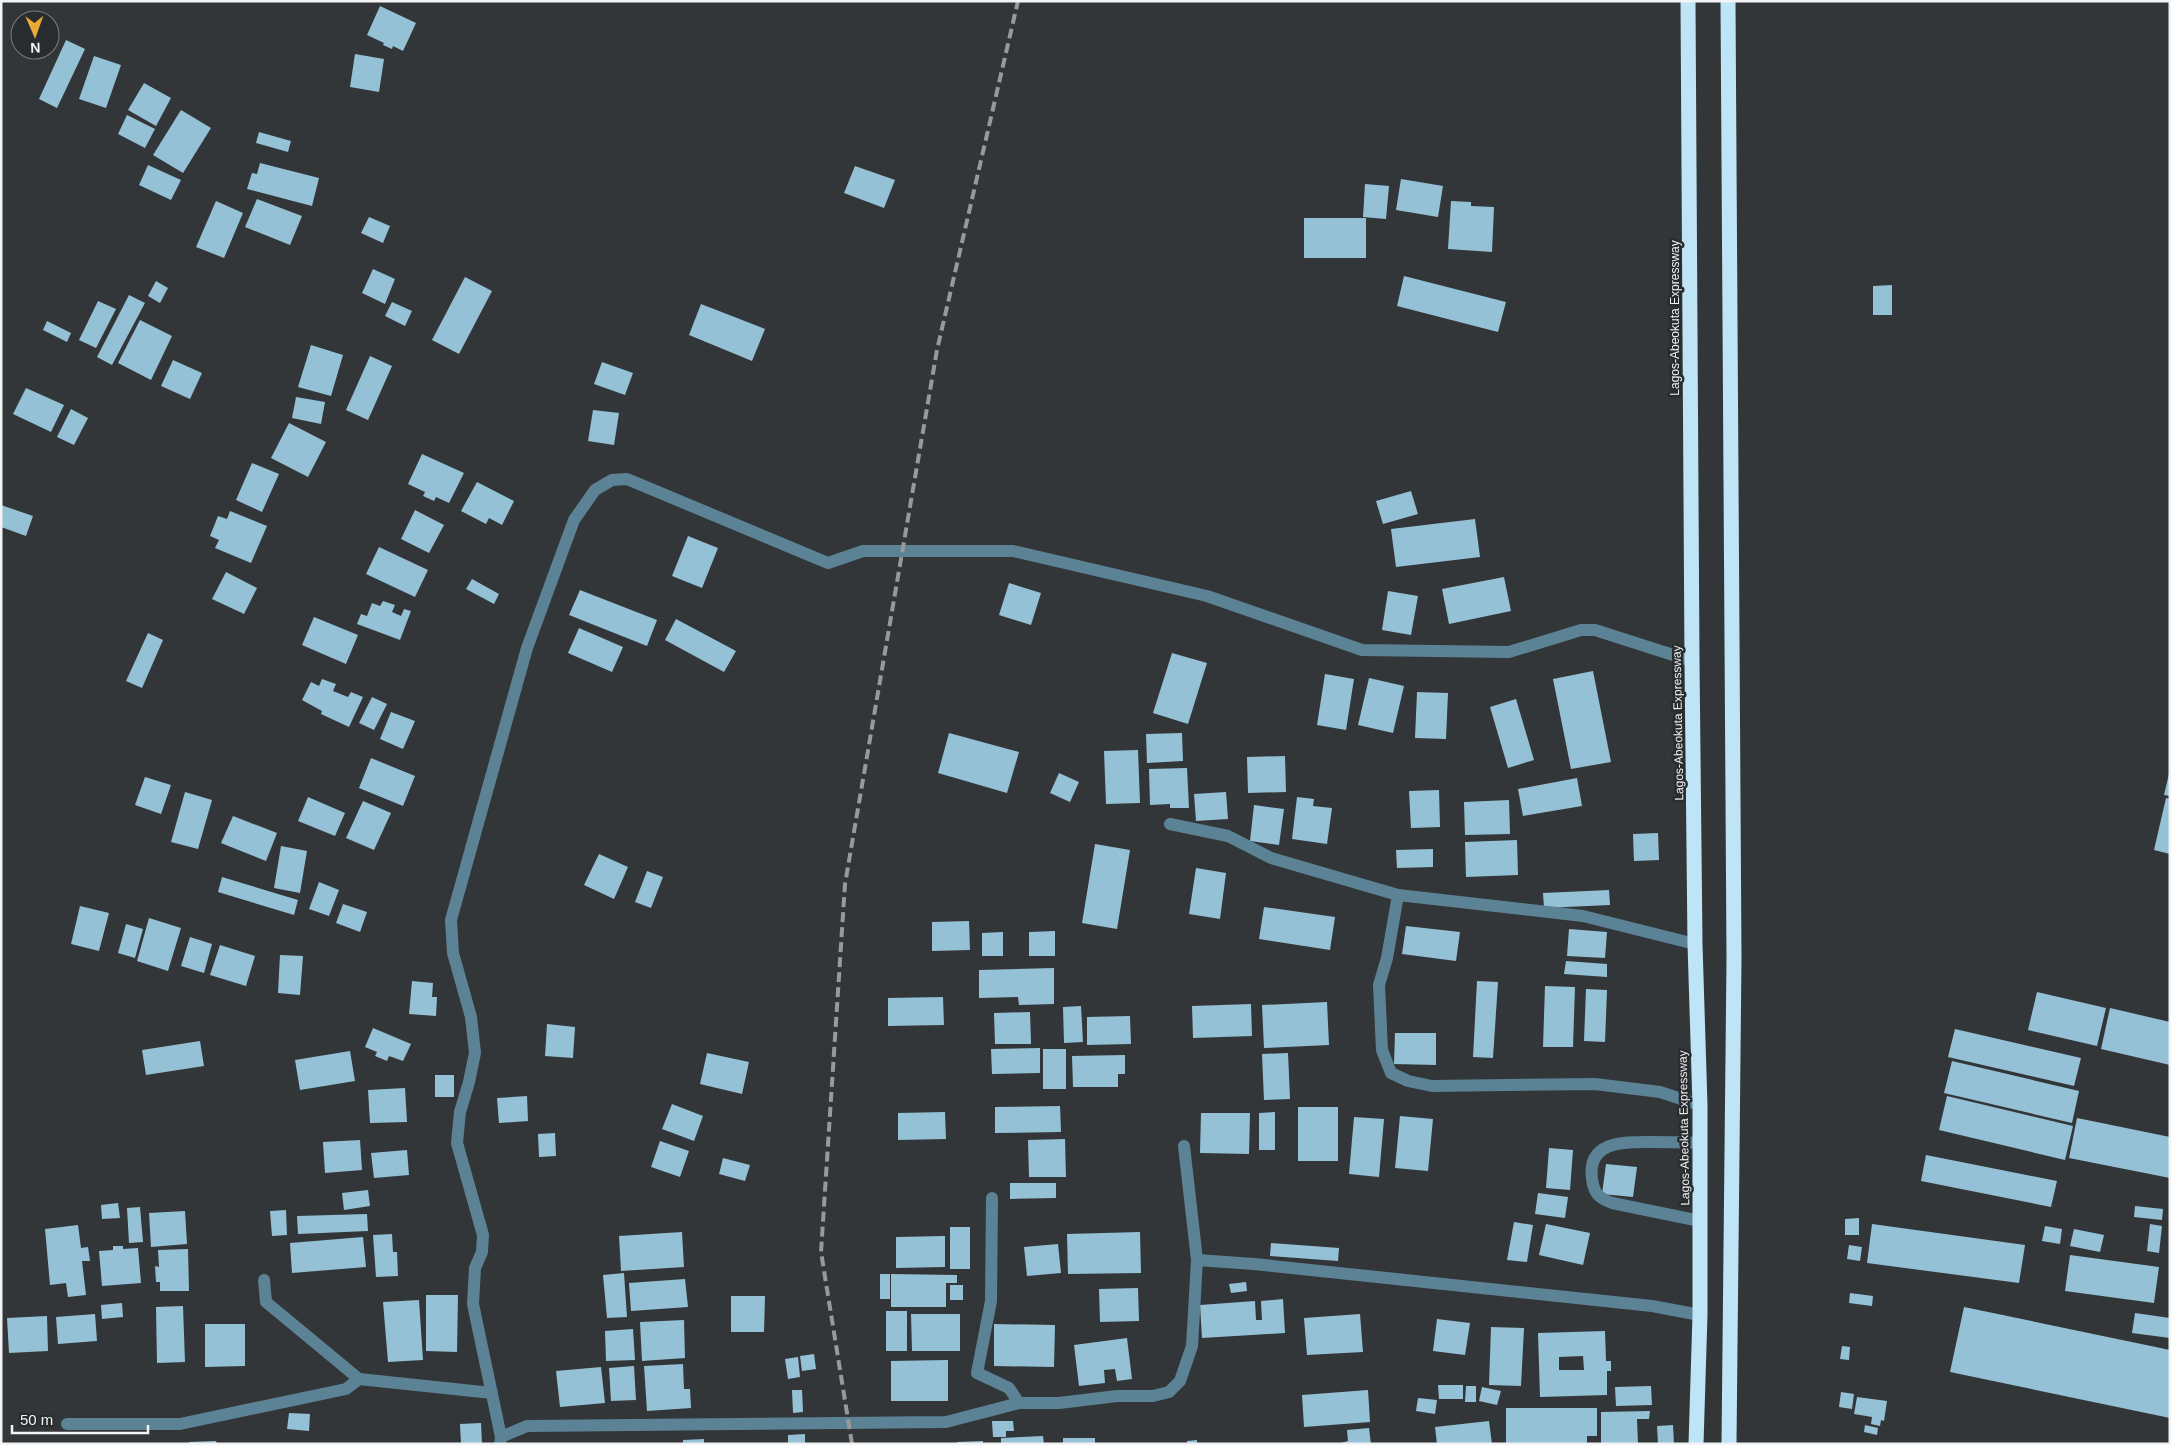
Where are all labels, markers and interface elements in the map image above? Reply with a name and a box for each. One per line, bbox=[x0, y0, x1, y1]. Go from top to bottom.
north arrow bbox=[10, 10, 60, 60]
text: N bbox=[30, 40, 41, 56]
street label: Lagos-Abeokuta Expressway bbox=[1668, 240, 1682, 396]
street label: Lagos-Abeokuta Expressway bbox=[1670, 645, 1686, 801]
street label: Lagos-Abeokuta Expressway bbox=[1676, 1050, 1692, 1206]
scale bar bbox=[12, 1402, 149, 1434]
text: 50 m bbox=[20, 1411, 53, 1428]

